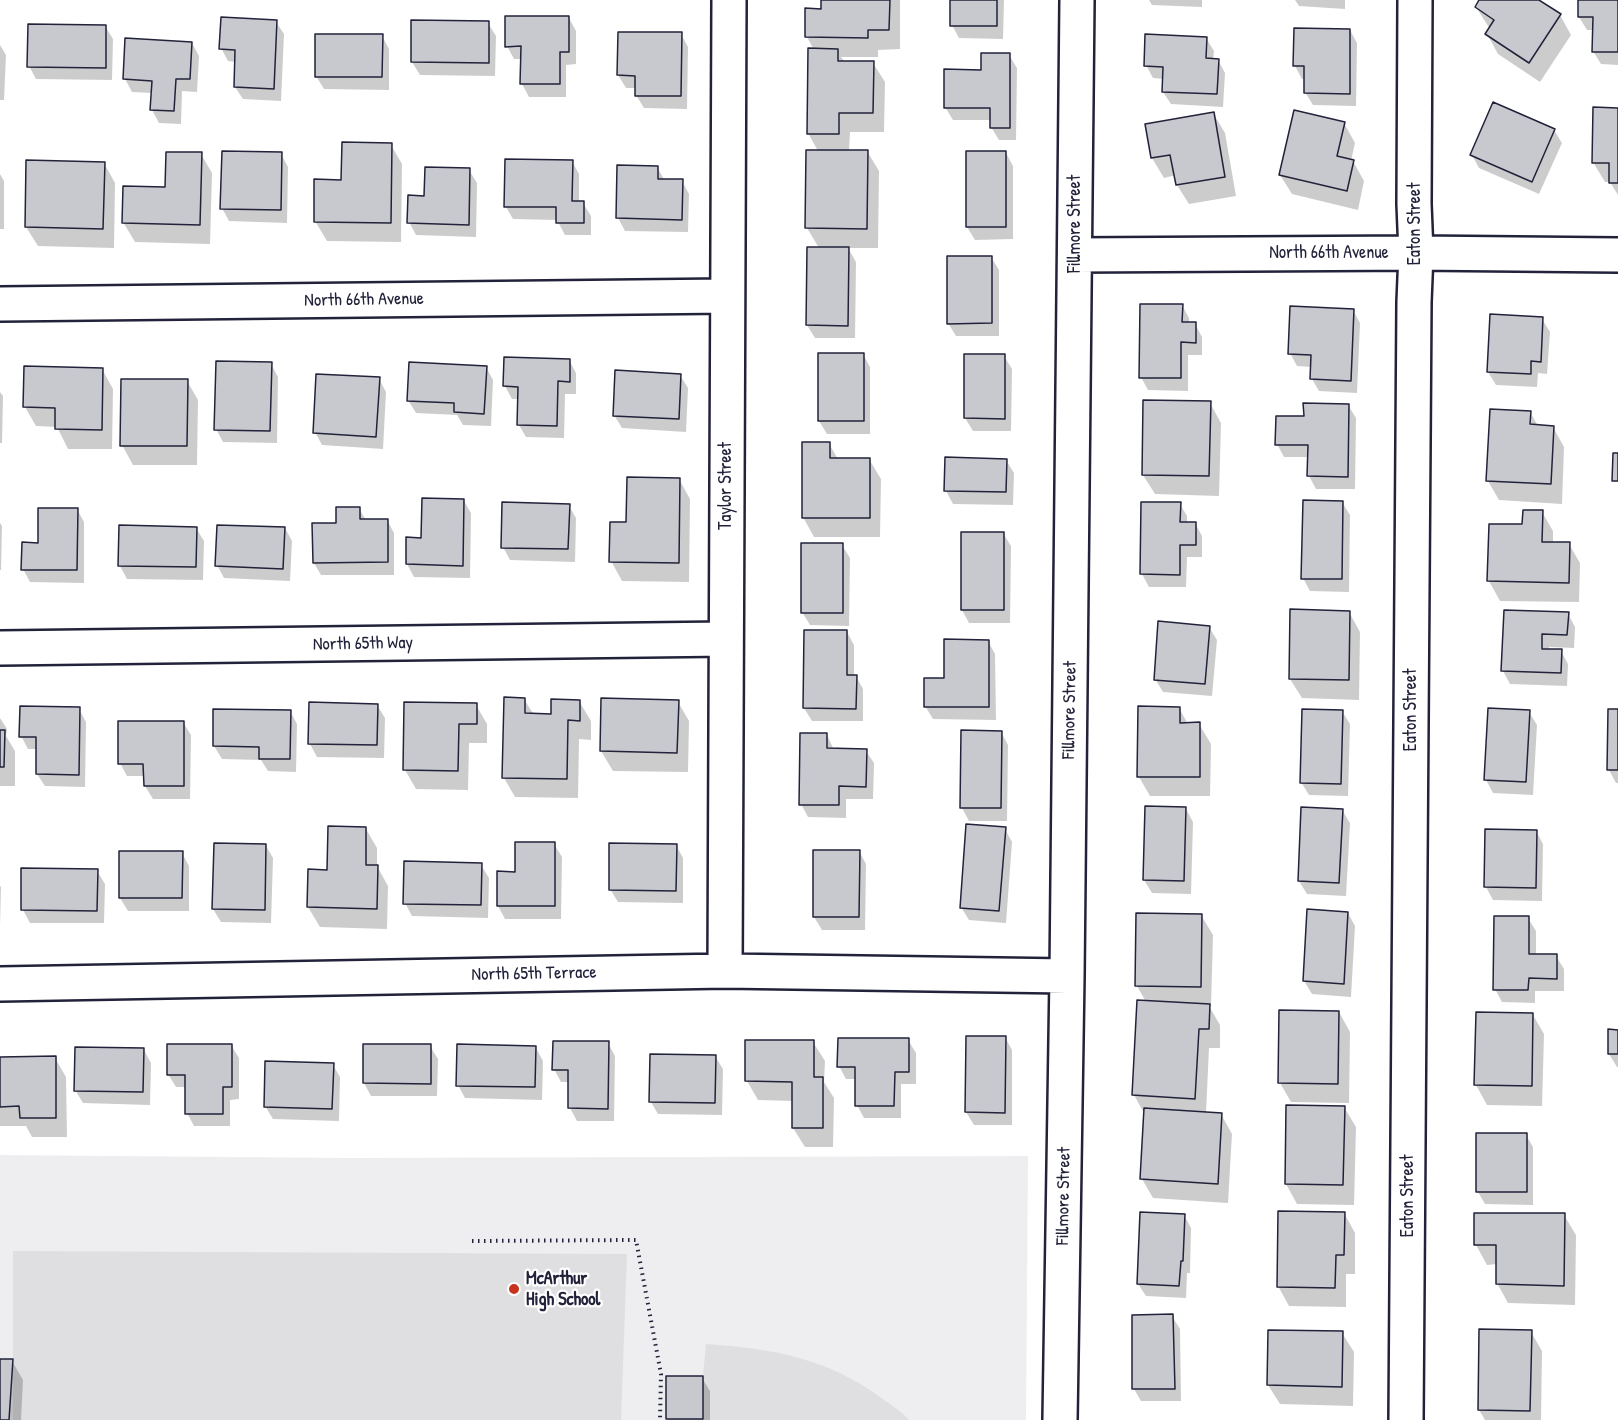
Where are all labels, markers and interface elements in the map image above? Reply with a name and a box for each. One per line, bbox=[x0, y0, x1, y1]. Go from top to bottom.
street label: Fillmore Street bbox=[1064, 175, 1086, 273]
street label: Eaton Street bbox=[1404, 183, 1426, 265]
street label: North 66th Avenue bbox=[1269, 242, 1389, 264]
street label: North 66th Avenue bbox=[304, 288, 424, 312]
street label: Taylor Street bbox=[715, 442, 737, 530]
street label: North 65th Way bbox=[313, 632, 413, 656]
street label: Fillmore Street bbox=[1058, 661, 1082, 759]
street label: Eaton Street bbox=[1400, 669, 1422, 751]
street label: North 65th Terrace bbox=[471, 962, 597, 986]
street label: Fillmore Street bbox=[1052, 1147, 1076, 1245]
street label: Eaton Street bbox=[1397, 1155, 1419, 1237]
place label: McArthur High School bbox=[526, 1268, 600, 1310]
marker: McArthur High School bbox=[507, 1282, 521, 1296]

